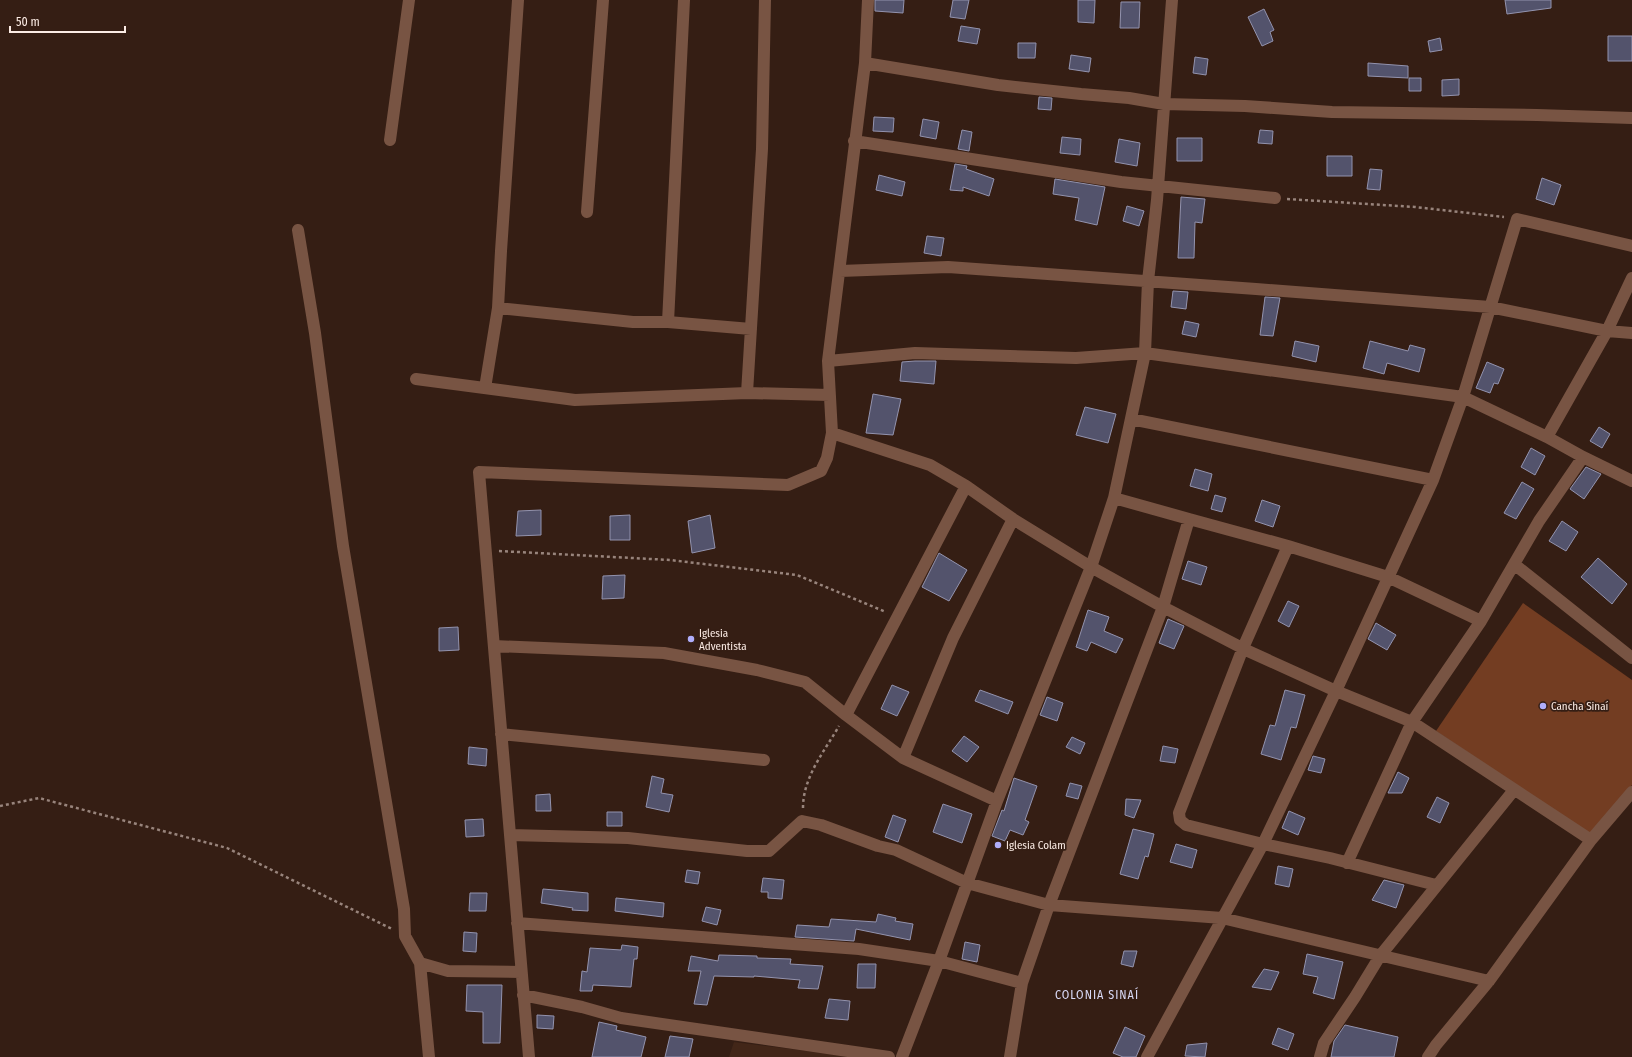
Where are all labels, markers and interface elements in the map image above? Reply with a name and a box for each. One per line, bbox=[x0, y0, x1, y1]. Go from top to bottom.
scale bar bbox=[10, 8, 125, 34]
text: 50 m bbox=[16, 15, 40, 29]
place label: Iglesia Adventista bbox=[699, 627, 747, 653]
marker: Iglesia Adventista bbox=[686, 634, 696, 644]
place label: Cancha Sinaí bbox=[1551, 700, 1609, 713]
marker: Cancha Sinaí bbox=[1538, 701, 1548, 711]
place label: Iglesia Colam bbox=[1006, 839, 1066, 852]
marker: Iglesia Colam bbox=[993, 840, 1003, 850]
district label: COLONIA SINAÍ bbox=[1055, 987, 1139, 1002]

